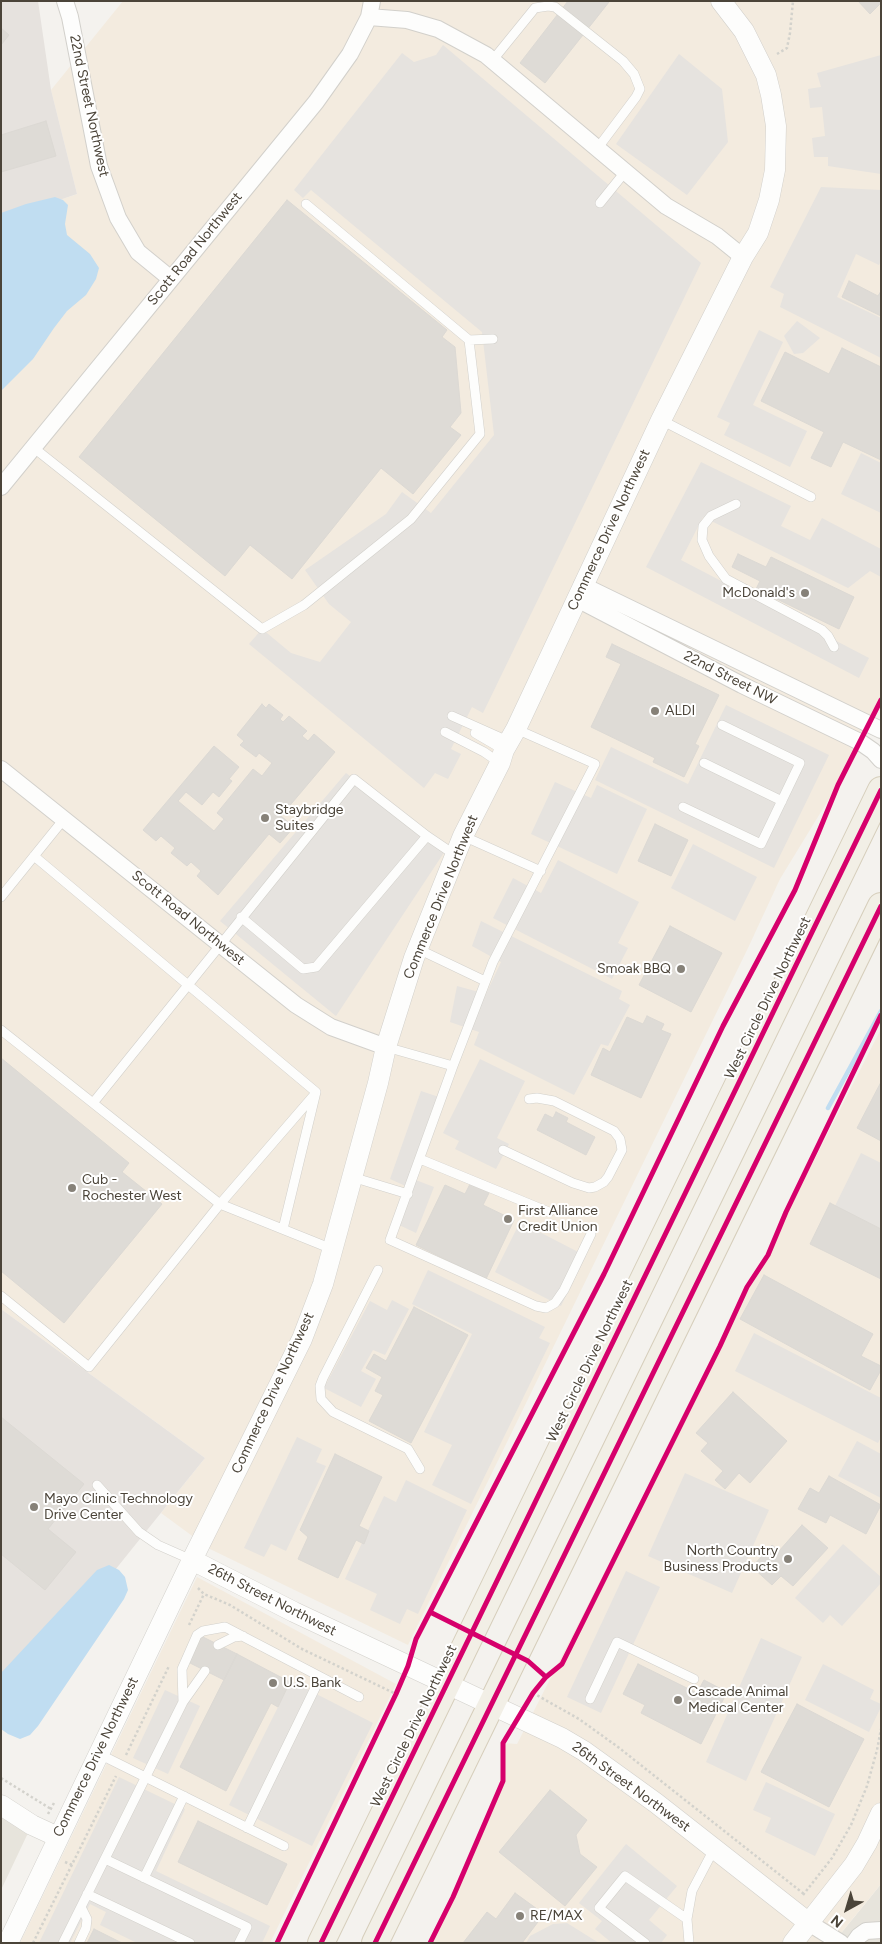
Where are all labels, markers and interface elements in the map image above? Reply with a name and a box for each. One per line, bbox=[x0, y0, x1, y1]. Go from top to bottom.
street label: 22nd Street Northwest bbox=[66, 33, 112, 179]
street label: Scott Road Northwest bbox=[144, 189, 246, 309]
street label: Commerce Drive Northwest bbox=[564, 447, 654, 613]
place label: McDonald's bbox=[722, 585, 795, 601]
marker: McDonald's bbox=[799, 587, 811, 599]
street label: 22nd Street NW bbox=[681, 647, 779, 709]
place label: ALDI bbox=[665, 703, 695, 719]
marker: ALDI bbox=[649, 705, 661, 717]
place label: Staybridge Suites bbox=[275, 802, 344, 834]
marker: Staybridge Suites bbox=[259, 812, 271, 824]
street label: Commerce Drive Northwest bbox=[400, 812, 482, 982]
street label: Scott Road Northwest bbox=[128, 867, 248, 969]
street label: West Circle Drive Northwest bbox=[721, 914, 815, 1082]
place label: Smoak BBQ bbox=[597, 961, 671, 977]
marker: Smoak BBQ bbox=[675, 963, 687, 975]
place label: Cub - Rochester West bbox=[82, 1172, 182, 1204]
marker: Cub - Rochester West bbox=[66, 1182, 78, 1194]
place label: First Alliance Credit Union bbox=[518, 1203, 598, 1236]
marker: First Alliance Credit Union bbox=[502, 1213, 514, 1225]
street label: West Circle Drive Northwest bbox=[543, 1277, 637, 1445]
street label: Commerce Drive Northwest bbox=[228, 1310, 318, 1476]
place label: Mayo Clinic Technology Drive Center bbox=[44, 1491, 193, 1524]
marker: Mayo Clinic Technology Drive Center bbox=[28, 1501, 40, 1513]
place label: North Country Business Products bbox=[664, 1543, 778, 1575]
marker: North Country Business Products bbox=[782, 1553, 794, 1565]
street label: 26th Street Northwest bbox=[205, 1560, 339, 1640]
street label: West Circle Drive Northwest bbox=[367, 1642, 461, 1810]
street label: Commerce Drive Northwest bbox=[50, 1674, 142, 1840]
place label: U.S. Bank bbox=[283, 1675, 341, 1691]
marker: U.S. Bank bbox=[267, 1677, 279, 1689]
place label: Cascade Animal Medical Center bbox=[688, 1684, 788, 1716]
marker: Cascade Animal Medical Center bbox=[672, 1694, 684, 1706]
street label: 26th Street Northwest bbox=[569, 1738, 693, 1836]
north arrow bbox=[822, 1884, 872, 1934]
place label: RE/MAX bbox=[530, 1908, 582, 1924]
marker: RE/MAX bbox=[514, 1910, 526, 1922]
text: N bbox=[828, 1911, 847, 1931]

